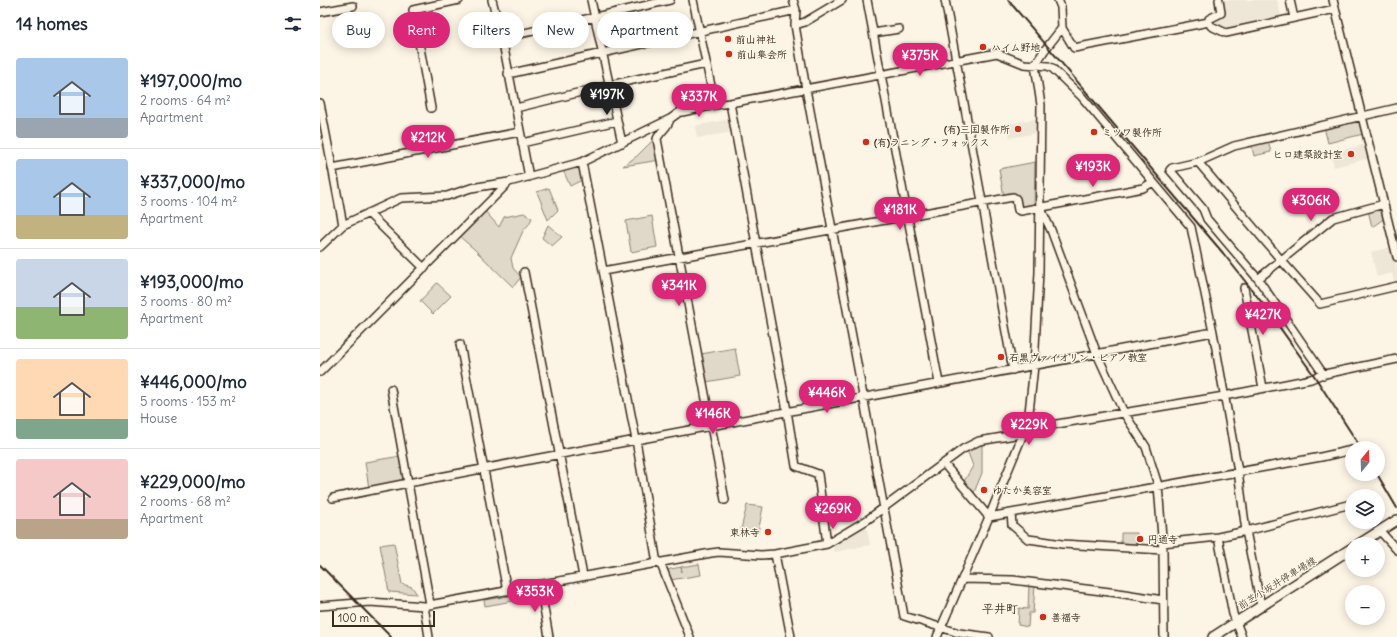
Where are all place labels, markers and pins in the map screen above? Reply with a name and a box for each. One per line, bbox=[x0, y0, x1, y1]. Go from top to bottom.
place label: 前山神社 bbox=[736, 33, 776, 46]
marker: 前山神社 bbox=[723, 34, 733, 44]
place label: ハイム野地 bbox=[991, 41, 1041, 54]
marker: ハイム野地 bbox=[978, 42, 988, 52]
pin: ¥375K bbox=[892, 43, 948, 77]
place label: 前山集会所 bbox=[737, 48, 787, 61]
marker: 前山集会所 bbox=[724, 49, 734, 59]
pin: ¥197K bbox=[579, 82, 635, 116]
pin: ¥337K bbox=[671, 84, 727, 118]
place label: (有)三国製作所 bbox=[944, 123, 1010, 136]
marker: (有)三国製作所 bbox=[1013, 124, 1023, 134]
pin: ¥212K bbox=[400, 125, 456, 159]
place label: ミツワ製作所 bbox=[1102, 126, 1162, 139]
marker: ミツワ製作所 bbox=[1089, 127, 1099, 137]
place label: (有)ラニング・フォックス bbox=[874, 136, 989, 149]
marker: (有)ラニング・フォックス bbox=[861, 137, 871, 147]
place label: ヒロ建築設計室 bbox=[1273, 148, 1343, 161]
marker: ヒロ建築設計室 bbox=[1346, 149, 1356, 159]
pin: ¥193K bbox=[1065, 154, 1121, 188]
pin: ¥306K bbox=[1283, 188, 1339, 222]
pin: ¥181K bbox=[872, 197, 928, 231]
pin: ¥341K bbox=[651, 273, 707, 307]
pin: ¥427K bbox=[1235, 302, 1291, 336]
place label: 石黒ヴァイオリン・ピアノ教室 bbox=[1009, 351, 1148, 364]
marker: 石黒ヴァイオリン・ピアノ教室 bbox=[996, 352, 1006, 362]
pin: ¥446K bbox=[799, 380, 855, 414]
pin: ¥146K bbox=[685, 401, 741, 435]
pin: ¥229K bbox=[1001, 412, 1057, 446]
place label: ゆたか美容室 bbox=[992, 484, 1052, 497]
marker: ゆたか美容室 bbox=[979, 485, 989, 495]
pin: ¥269K bbox=[805, 496, 861, 530]
place label: 東林寺 bbox=[730, 526, 760, 539]
marker: 東林寺 bbox=[763, 527, 773, 537]
place label: 円通寺 bbox=[1148, 533, 1178, 546]
marker: 円通寺 bbox=[1135, 534, 1145, 544]
pin: ¥353K bbox=[507, 579, 563, 613]
place label: 善福寺 bbox=[1051, 611, 1081, 624]
marker: 善福寺 bbox=[1038, 612, 1048, 622]

